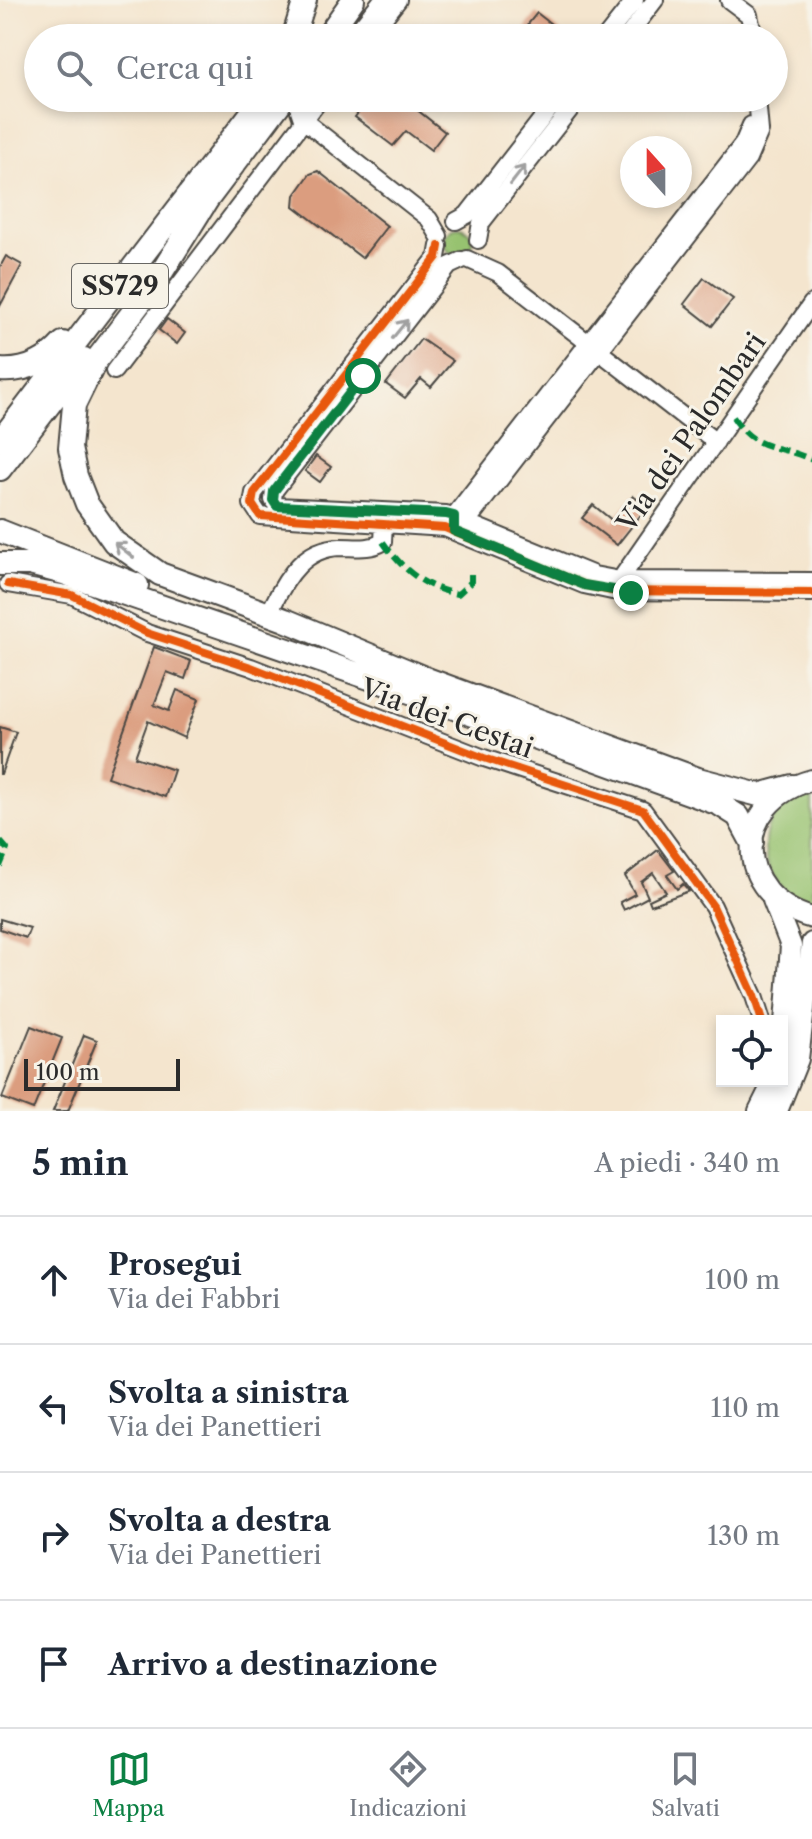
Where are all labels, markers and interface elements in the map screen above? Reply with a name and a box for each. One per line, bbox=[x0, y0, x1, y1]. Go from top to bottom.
search box bbox=[24, 24, 788, 112]
icon: search bbox=[52, 46, 96, 90]
text: Cerca qui bbox=[116, 50, 253, 87]
north arrow bbox=[620, 136, 692, 208]
one-way arrow bbox=[510, 165, 527, 186]
road number: SS729 bbox=[72, 264, 168, 308]
one-way arrow bbox=[391, 319, 409, 340]
street label: Via dei Palombari bbox=[609, 326, 773, 539]
route start bbox=[345, 358, 381, 394]
one-way arrow bbox=[115, 541, 135, 559]
route end bbox=[613, 575, 649, 611]
street label: Via dei Cestai bbox=[355, 671, 538, 765]
map controls bbox=[716, 1015, 788, 1087]
button: locate bbox=[716, 1015, 788, 1087]
scale bar bbox=[24, 1055, 180, 1091]
text: 100 m bbox=[36, 1059, 99, 1086]
text: 5 min bbox=[32, 1142, 129, 1184]
text: A piedi · 340 m bbox=[594, 1147, 780, 1179]
text: Prosegui bbox=[108, 1246, 242, 1283]
icon: ahead bbox=[32, 1258, 76, 1302]
text: 100 m bbox=[705, 1264, 780, 1296]
text: Via dei Fabbri bbox=[108, 1283, 280, 1315]
text: Svolta a sinistra bbox=[108, 1374, 349, 1411]
icon: left bbox=[32, 1386, 76, 1430]
text: 110 m bbox=[711, 1392, 780, 1424]
text: Via dei Panettieri bbox=[108, 1411, 321, 1443]
text: Svolta a destra bbox=[108, 1502, 331, 1539]
icon: right bbox=[32, 1514, 76, 1558]
text: 130 m bbox=[707, 1520, 780, 1552]
text: Via dei Panettieri bbox=[108, 1539, 321, 1571]
icon: arrive bbox=[32, 1642, 76, 1686]
text: Arrivo a destinazione bbox=[108, 1646, 437, 1683]
tab: Mappa bbox=[92, 1747, 165, 1822]
tab: Indicazioni bbox=[349, 1747, 467, 1822]
tab: Salvati bbox=[651, 1747, 720, 1822]

